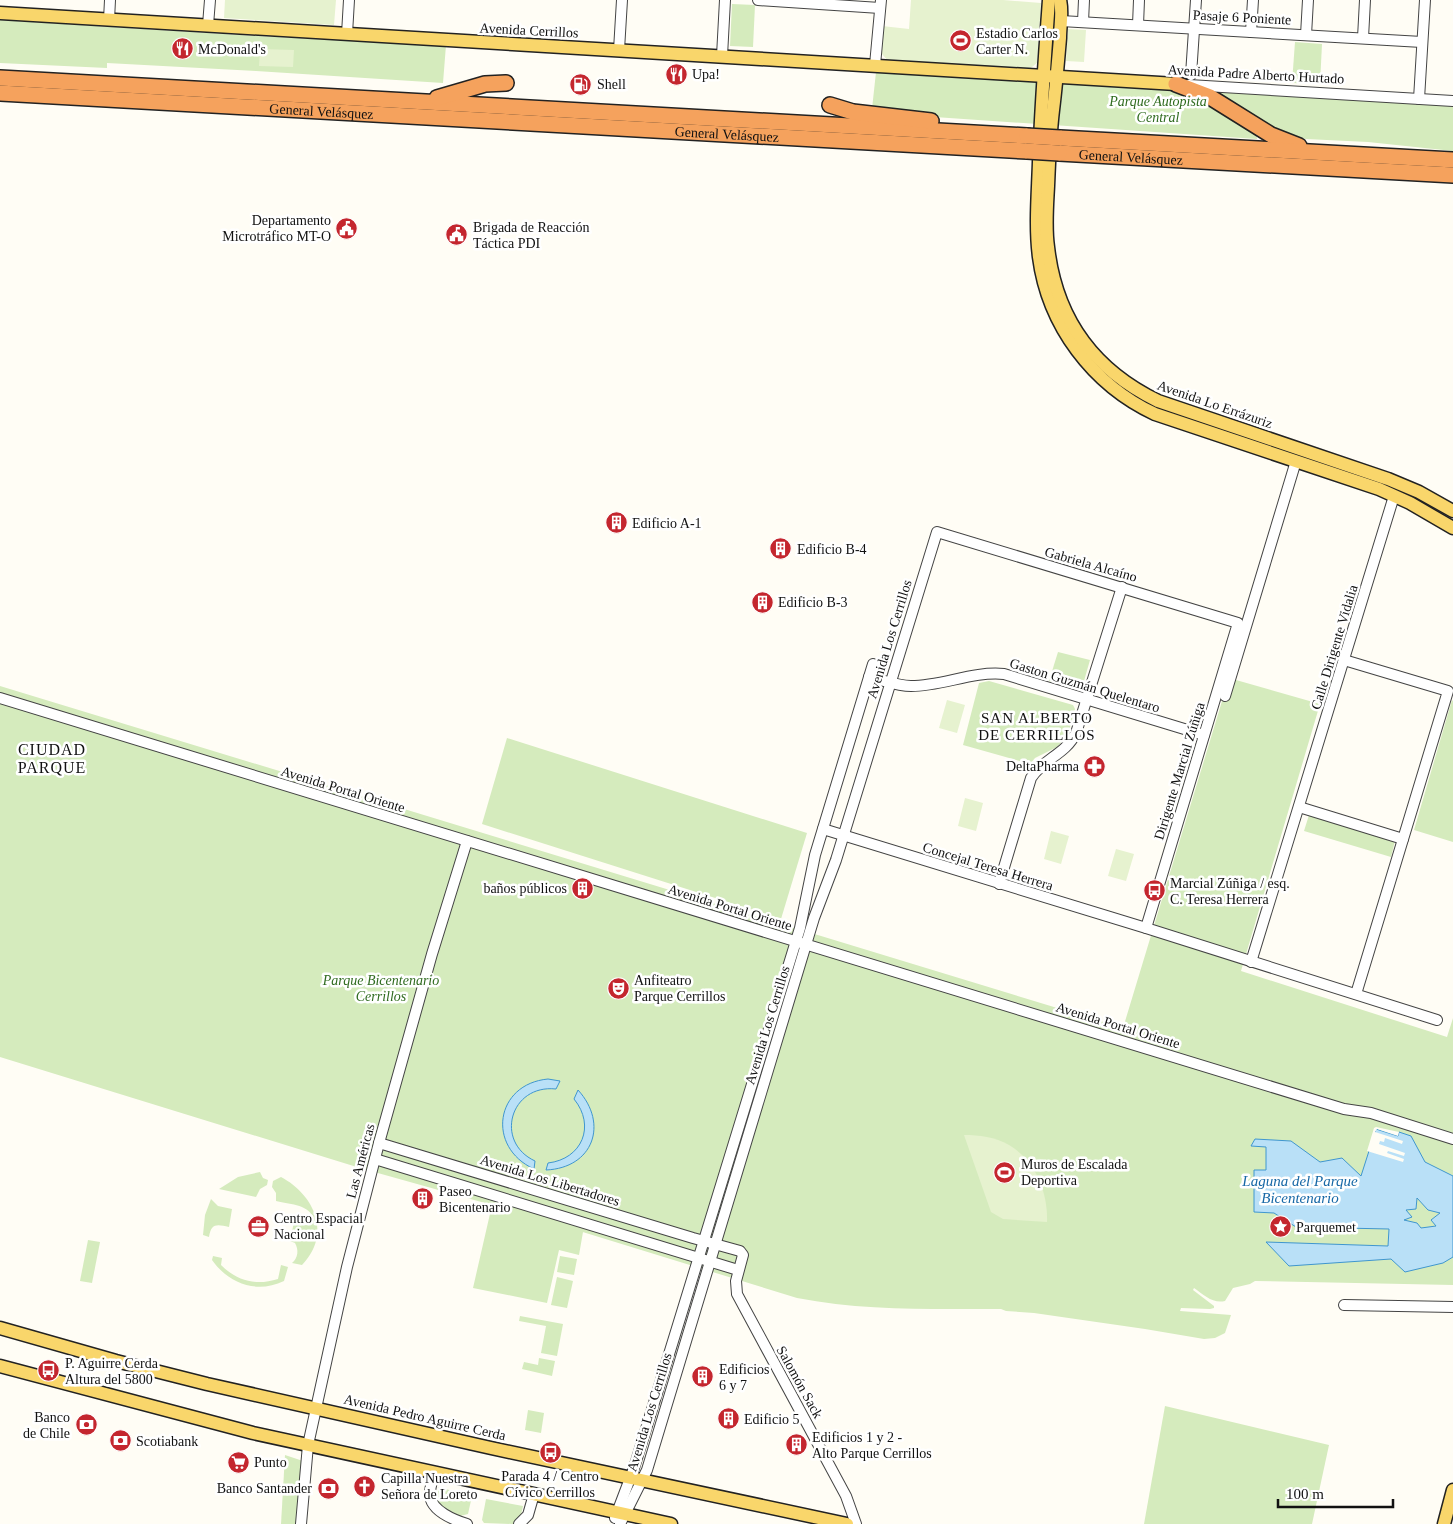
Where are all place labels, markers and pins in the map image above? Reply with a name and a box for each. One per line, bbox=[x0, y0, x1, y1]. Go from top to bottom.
place label: Estadio Carlos Carter N. bbox=[976, 26, 1058, 57]
sports icon: Estadio Carlos Carter N. bbox=[948, 29, 972, 53]
restaurant icon: McDonald's bbox=[170, 37, 194, 61]
place label: McDonald's bbox=[198, 42, 266, 57]
restaurant icon: Upa! bbox=[664, 62, 688, 86]
place label: Upa! bbox=[692, 67, 720, 82]
fuel station icon: Shell bbox=[569, 72, 593, 96]
place label: Shell bbox=[597, 77, 626, 92]
place label: Departamento Microtráfico MT-O bbox=[222, 213, 331, 244]
public building icon: Departamento Microtráfico MT-O bbox=[335, 216, 359, 240]
place label: Brigada de Reacción Táctica PDI bbox=[473, 220, 590, 251]
public building icon: Brigada de Reacción Táctica PDI bbox=[445, 223, 469, 247]
building icon: Edificio A-1 bbox=[604, 511, 628, 535]
place label: Edificio A-1 bbox=[632, 516, 702, 531]
building icon: Edificio B-4 bbox=[769, 537, 793, 561]
place label: Edificio B-4 bbox=[797, 542, 867, 557]
building icon: Edificio B-3 bbox=[750, 590, 774, 614]
place label: Edificio B-3 bbox=[778, 595, 848, 610]
pharmacy icon: DeltaPharma bbox=[1083, 754, 1107, 778]
place label: DeltaPharma bbox=[1006, 759, 1080, 774]
building icon: baños públicos bbox=[571, 876, 595, 900]
place label: Marcial Zúñiga / esq. C. Teresa Herrera bbox=[1170, 876, 1290, 907]
bus stop icon: Marcial Zúñiga / esq. C. Teresa Herrera bbox=[1142, 879, 1166, 903]
place label: baños públicos bbox=[483, 881, 567, 896]
place label: Anfiteatro Parque Cerrillos bbox=[634, 973, 725, 1004]
theatre icon: Anfiteatro Parque Cerrillos bbox=[606, 976, 630, 1000]
place label: Muros de Escalada Deportiva bbox=[1021, 1157, 1128, 1188]
sports icon: Muros de Escalada Deportiva bbox=[993, 1160, 1017, 1184]
place label: Paseo Bicentenario bbox=[439, 1184, 511, 1215]
building icon: Paseo Bicentenario bbox=[411, 1187, 435, 1211]
place label: Centro Espacial Nacional bbox=[274, 1211, 363, 1242]
office icon: Centro Espacial Nacional bbox=[246, 1214, 270, 1238]
place icon: Parquemet bbox=[1268, 1215, 1292, 1239]
place label: Parquemet bbox=[1296, 1220, 1356, 1235]
place label: P. Aguirre Cerda Altura del 5800 bbox=[65, 1356, 159, 1387]
bus stop icon: P. Aguirre Cerda Altura del 5800 bbox=[37, 1359, 61, 1383]
place label: Edificios 6 y 7 bbox=[719, 1362, 770, 1393]
building icon: Edificios 6 y 7 bbox=[691, 1365, 715, 1389]
building icon: Edificio 5 bbox=[716, 1407, 740, 1431]
place label: Banco de Chile bbox=[23, 1410, 70, 1441]
place label: Edificio 5 bbox=[744, 1412, 800, 1427]
bank icon: Banco de Chile bbox=[74, 1413, 98, 1437]
bank icon: Scotiabank bbox=[108, 1429, 132, 1453]
place label: Edificios 1 y 2 - Alto Parque Cerrillos bbox=[812, 1430, 932, 1461]
building icon: Edificios 1 y 2 - Alto Parque Cerrillos bbox=[784, 1433, 808, 1457]
place label: Scotiabank bbox=[136, 1434, 198, 1449]
bus stop icon: Parada 4 / Centro Cívico Cerrillos bbox=[538, 1441, 562, 1465]
supermarket icon: Punto bbox=[226, 1450, 250, 1474]
place label: Punto bbox=[254, 1455, 287, 1470]
place label: Parada 4 / Centro Cívico Cerrillos bbox=[501, 1469, 599, 1500]
place label: Capilla Nuestra Señora de Loreto bbox=[381, 1471, 477, 1502]
church icon: Capilla Nuestra Señora de Loreto bbox=[353, 1474, 377, 1498]
bank icon: Banco Santander bbox=[316, 1476, 340, 1500]
place label: Banco Santander bbox=[217, 1481, 312, 1496]

